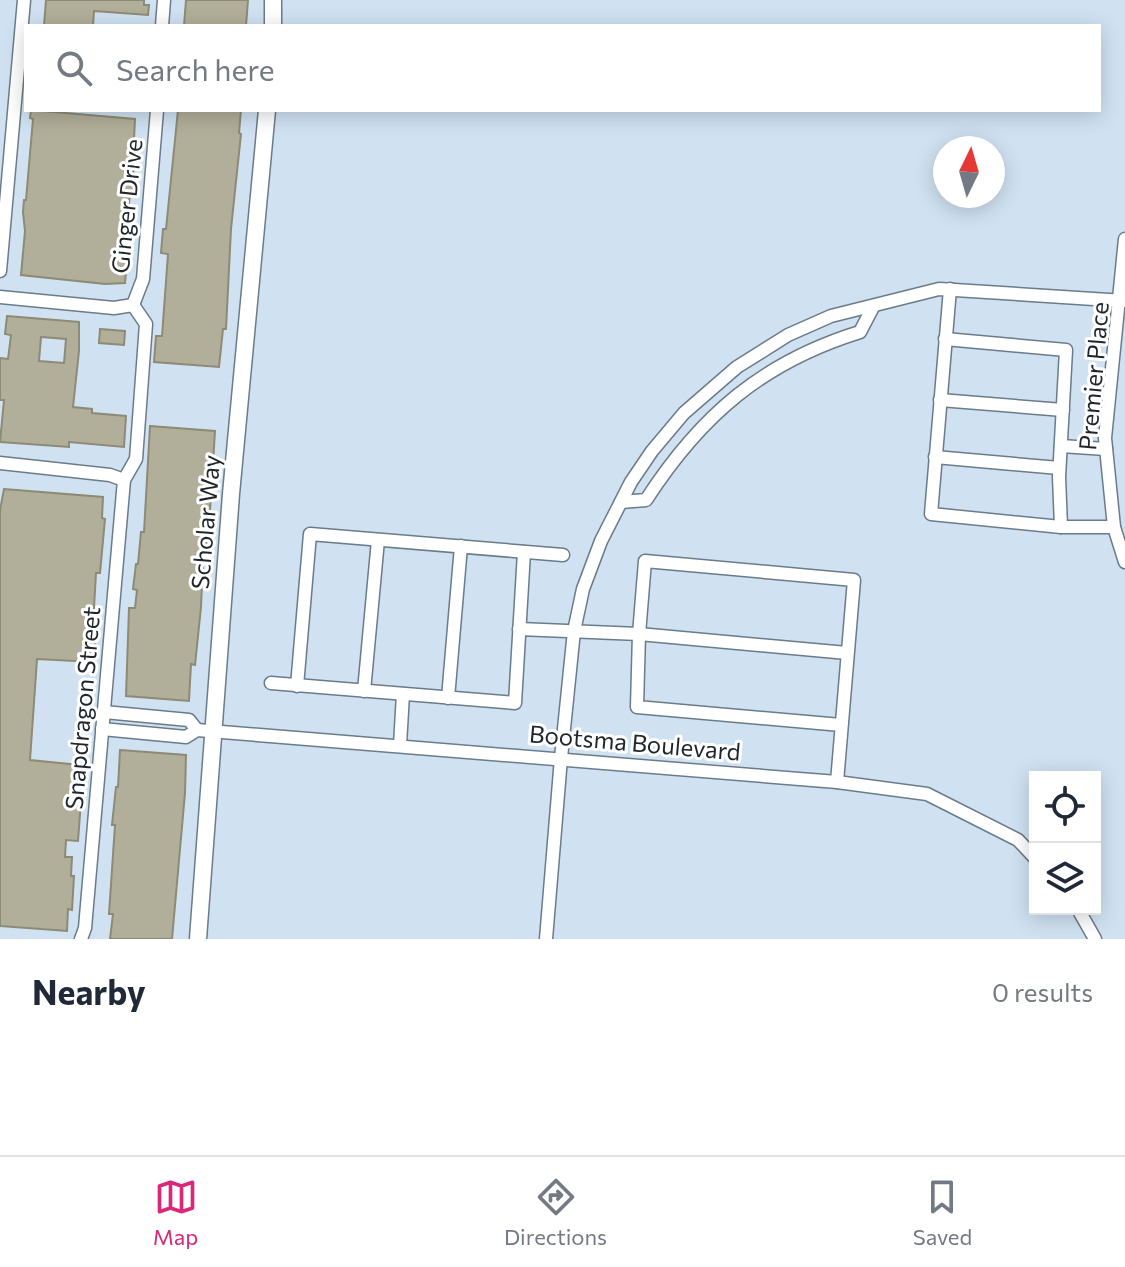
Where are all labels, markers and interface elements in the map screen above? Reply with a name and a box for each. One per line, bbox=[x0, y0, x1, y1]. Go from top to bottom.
search box bbox=[24, 24, 1101, 112]
icon: search bbox=[52, 46, 96, 90]
text: Search here bbox=[116, 50, 275, 87]
north arrow bbox=[933, 136, 1005, 208]
street label: Ginger Drive bbox=[105, 137, 147, 275]
street label: Premier Place bbox=[1072, 300, 1114, 452]
street label: Scholar Way bbox=[185, 454, 225, 590]
street label: Snapdragon Street bbox=[59, 605, 105, 811]
street label: Bootsma Boulevard bbox=[528, 718, 742, 766]
map controls bbox=[1029, 771, 1101, 915]
button: locate bbox=[1029, 771, 1101, 843]
button: layers bbox=[1029, 843, 1101, 915]
text: Nearby bbox=[32, 970, 146, 1012]
text: 0 results bbox=[992, 976, 1093, 1007]
tab: Map bbox=[153, 1175, 198, 1250]
tab: Directions bbox=[504, 1175, 607, 1250]
tab: Saved bbox=[913, 1175, 972, 1250]

